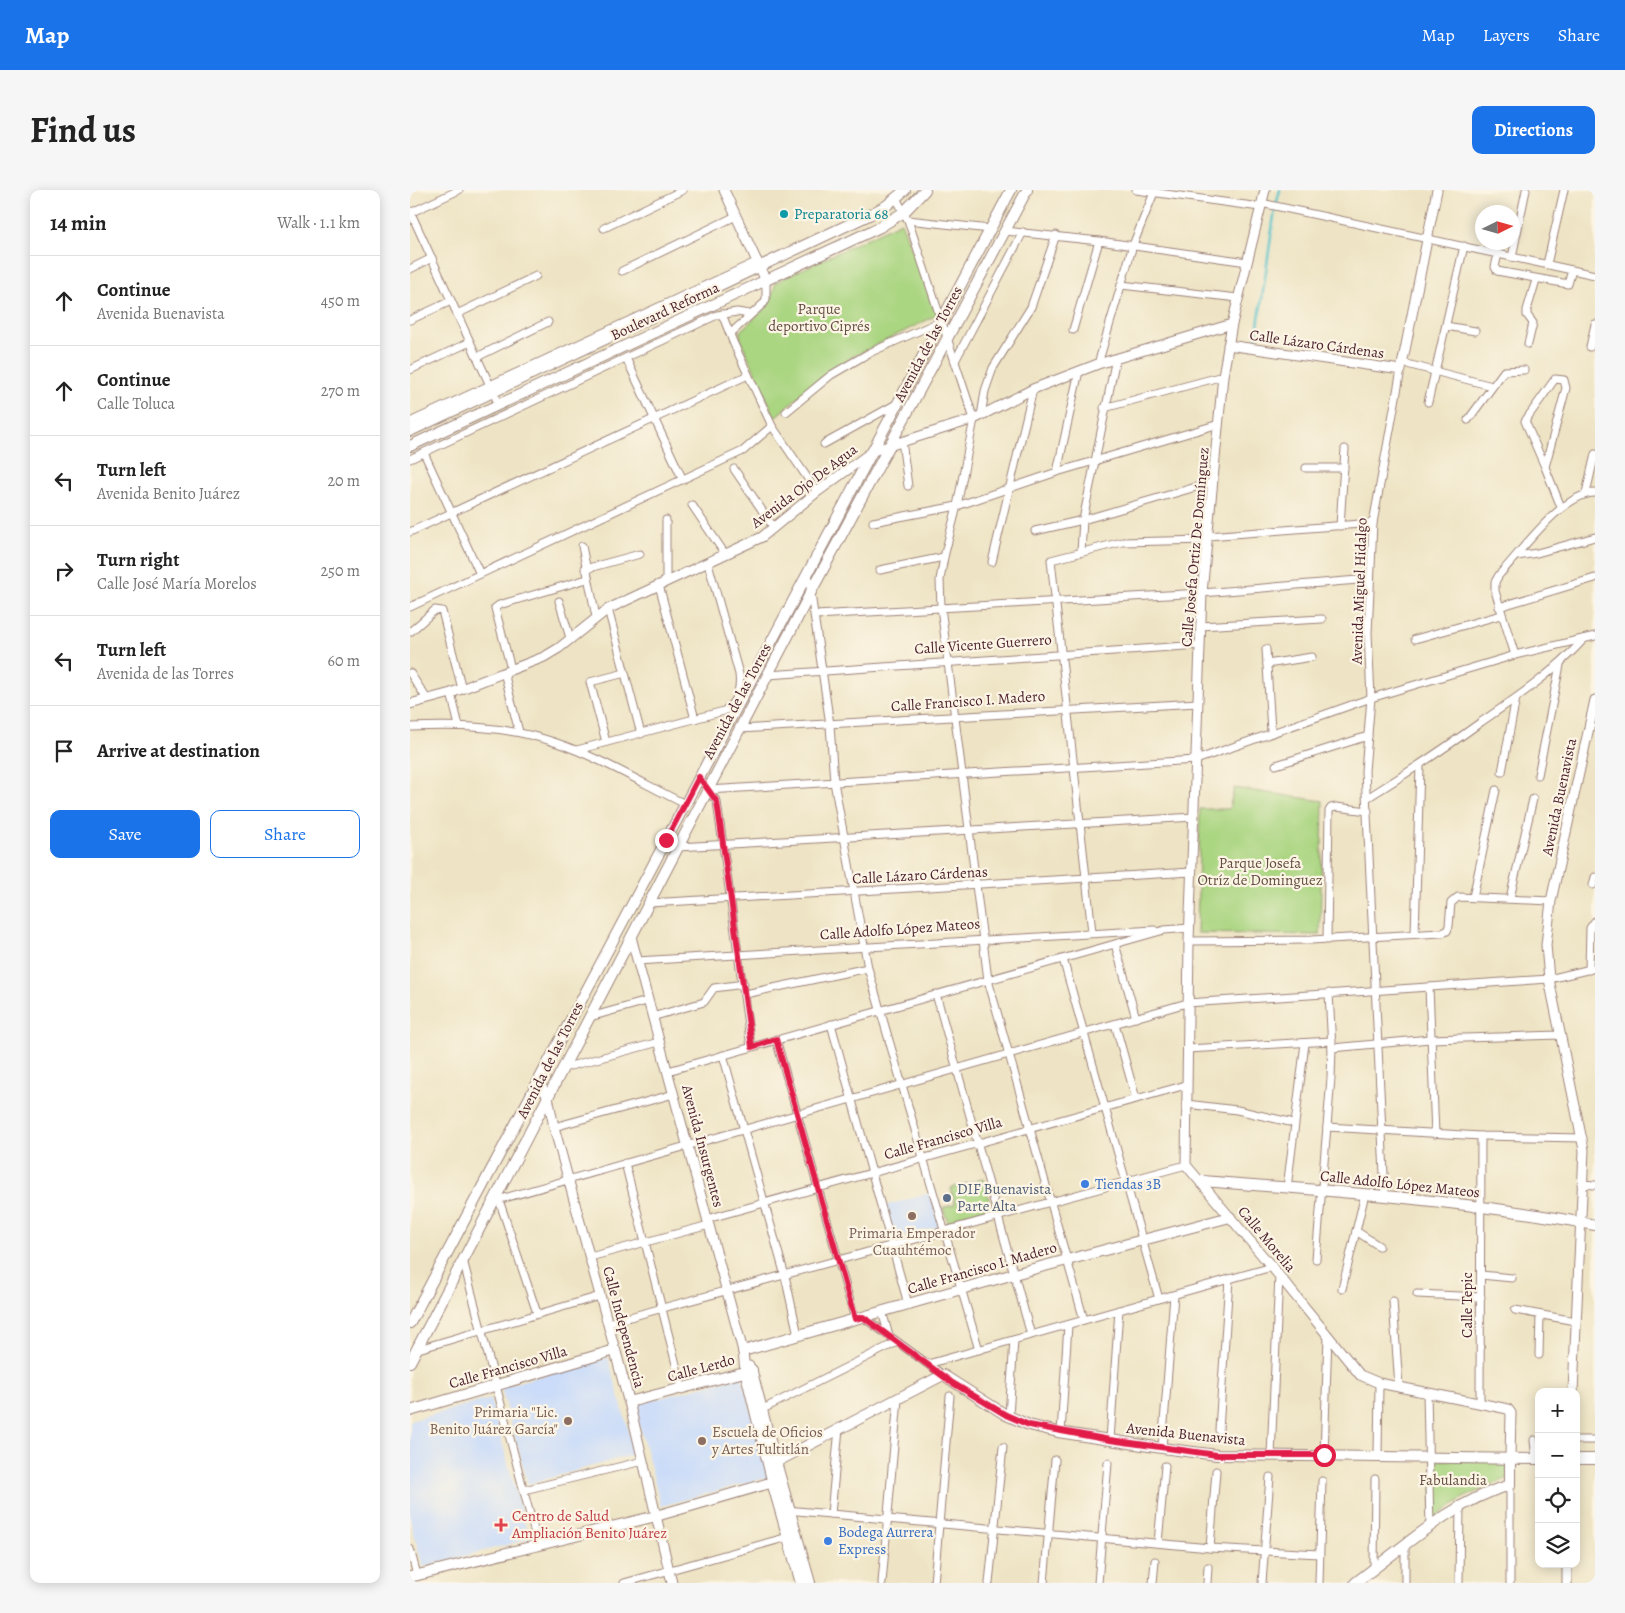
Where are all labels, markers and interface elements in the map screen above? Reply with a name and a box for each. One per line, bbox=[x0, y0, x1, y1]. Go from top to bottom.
text: Map bbox=[25, 19, 69, 51]
text: Map bbox=[1422, 23, 1455, 47]
text: Layers bbox=[1483, 23, 1530, 47]
text: Share bbox=[1558, 23, 1600, 47]
text: Find us bbox=[30, 106, 136, 154]
button: Directions bbox=[1472, 106, 1595, 154]
place label: Preparatoria 68 bbox=[794, 204, 889, 224]
north arrow bbox=[1475, 205, 1520, 250]
marker: Preparatoria 68 bbox=[778, 208, 790, 220]
text: 14 min bbox=[50, 209, 107, 237]
text: Walk · 1.1 km bbox=[277, 212, 360, 234]
text: Continue bbox=[97, 277, 171, 303]
street label: Boulevard Reforma bbox=[607, 277, 723, 345]
street label: Avenida de las Torres bbox=[889, 283, 967, 406]
icon: ahead bbox=[50, 287, 78, 315]
text: 450 m bbox=[321, 290, 360, 312]
park label: Parque deportivo Ciprés bbox=[768, 299, 870, 336]
text: Avenida Buenavista bbox=[97, 303, 225, 325]
street label: Calle Lázaro Cárdenas bbox=[1248, 325, 1386, 363]
text: Continue bbox=[97, 367, 171, 393]
icon: ahead bbox=[50, 377, 78, 405]
text: 270 m bbox=[321, 380, 360, 402]
text: Calle Toluca bbox=[97, 393, 175, 415]
street label: Avenida Ojo De Agua bbox=[746, 439, 861, 533]
street label: Calle Josefa Ortiz De Domínguez bbox=[1176, 446, 1214, 648]
text: Turn left bbox=[97, 457, 166, 483]
icon: left bbox=[50, 467, 78, 495]
text: 20 m bbox=[327, 470, 360, 492]
text: Avenida Benito Juárez bbox=[97, 483, 240, 505]
street label: Avenida Miguel Hidalgo bbox=[1346, 517, 1372, 666]
text: Turn right bbox=[97, 547, 179, 573]
icon: right bbox=[50, 557, 78, 585]
text: 250 m bbox=[321, 560, 360, 582]
text: Calle José María Morelos bbox=[97, 573, 257, 595]
street label: Calle Vicente Guerrero bbox=[914, 629, 1052, 659]
text: Turn left bbox=[97, 637, 166, 663]
street label: Avenida de las Torres bbox=[698, 640, 776, 763]
icon: left bbox=[50, 647, 78, 675]
text: 60 m bbox=[328, 650, 360, 672]
text: Avenida de las Torres bbox=[97, 663, 234, 685]
street label: Calle Francisco I. Madero bbox=[890, 686, 1046, 716]
street label: Avenida Buenavista bbox=[1537, 736, 1581, 859]
icon: arrive bbox=[50, 737, 78, 765]
text: Arrive at destination bbox=[97, 738, 260, 764]
button: Save bbox=[50, 810, 200, 858]
button: Share bbox=[210, 810, 360, 858]
route end bbox=[655, 829, 678, 852]
park label: Parque Josefa Otríz de Dominguez bbox=[1197, 853, 1323, 890]
street label: Calle Lázaro Cárdenas bbox=[852, 861, 988, 889]
street label: Calle Adolfo López Mateos bbox=[819, 913, 981, 945]
street label: Avenida de las Torres bbox=[512, 998, 588, 1123]
street label: Avenida Insurgentes bbox=[677, 1082, 729, 1209]
street label: Calle Francisco Villa bbox=[882, 1112, 1004, 1164]
street label: Calle Adolfo López Mateos bbox=[1319, 1166, 1481, 1202]
place label: Tiendas 3B bbox=[1095, 1174, 1161, 1194]
marker: Tiendas 3B bbox=[1079, 1178, 1091, 1190]
place label: DIF Buenavista Parte Alta bbox=[957, 1179, 1051, 1216]
marker: DIF Buenavista Parte Alta bbox=[941, 1192, 953, 1204]
street label: Calle Morelia bbox=[1233, 1202, 1301, 1276]
marker: Primaria Emperador Cuauhtémoc bbox=[906, 1210, 918, 1222]
place label: Primaria Emperador Cuauhtémoc bbox=[849, 1223, 976, 1260]
street label: Calle Francisco I. Madero bbox=[905, 1237, 1059, 1299]
street label: Calle Independencia bbox=[598, 1264, 650, 1390]
street label: Calle Tepic bbox=[1457, 1272, 1477, 1338]
street label: Calle Francisco Villa bbox=[447, 1341, 569, 1393]
street label: Calle Lerdo bbox=[665, 1349, 737, 1387]
map controls bbox=[1535, 1388, 1580, 1568]
button: + bbox=[1535, 1388, 1580, 1433]
place label: Primaria "Lic. Benito Juárez García" bbox=[430, 1402, 558, 1439]
marker: Primaria "Lic. Benito Juárez García" bbox=[562, 1415, 574, 1427]
street label: Avenida Buenavista bbox=[1124, 1418, 1247, 1450]
place label: Escuela de Oficios y Artes Tultitlán bbox=[711, 1422, 823, 1459]
button: − bbox=[1535, 1433, 1580, 1478]
marker: Escuela de Oficios y Artes Tultitlán bbox=[696, 1435, 708, 1447]
route start bbox=[1313, 1444, 1336, 1467]
park label: Fabulandia bbox=[1419, 1470, 1487, 1490]
button: locate bbox=[1535, 1478, 1580, 1523]
place label: Centro de Salud Ampliación Benito Juárez bbox=[511, 1506, 667, 1543]
marker: Centro de Salud Ampliación Benito Juárez bbox=[494, 1518, 508, 1532]
place label: Bodega Aurrera Express bbox=[838, 1522, 933, 1559]
button: layers bbox=[1535, 1523, 1580, 1568]
marker: Bodega Aurrera Express bbox=[822, 1535, 834, 1547]

